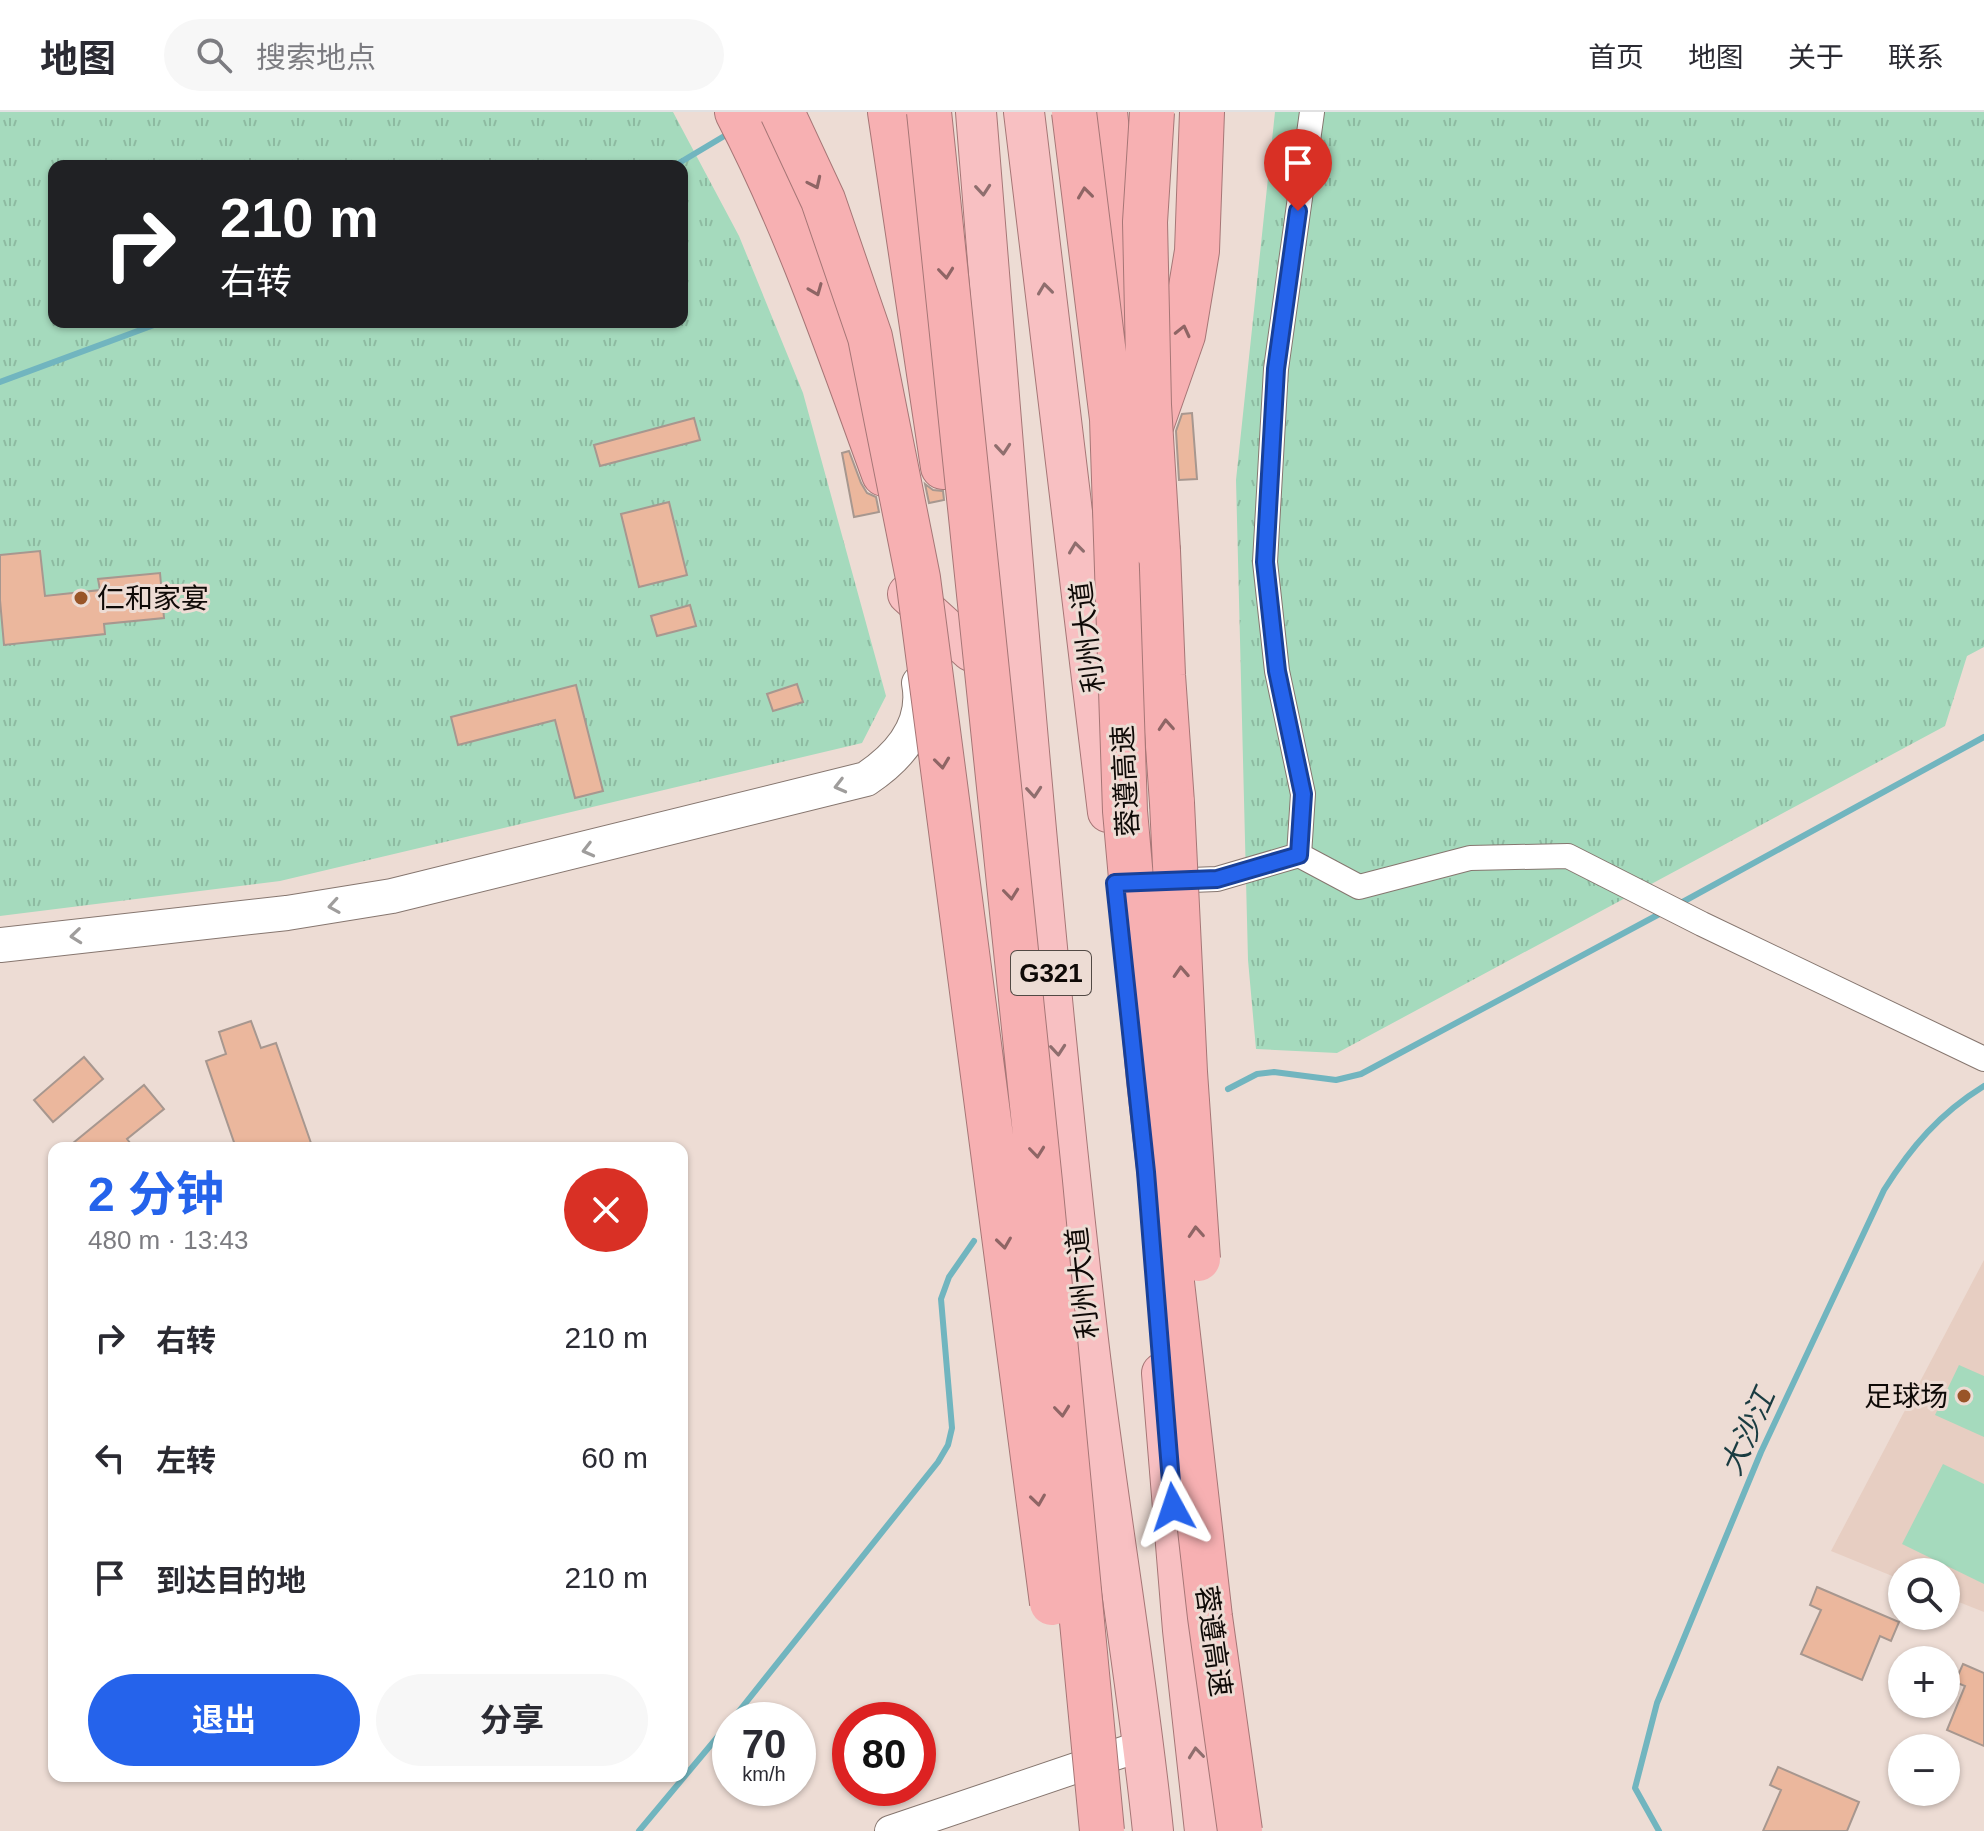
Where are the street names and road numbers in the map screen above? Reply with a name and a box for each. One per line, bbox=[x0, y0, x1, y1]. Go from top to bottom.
street label: 利州大道 bbox=[1065, 579, 1110, 694]
street label: 蓉遵高速 bbox=[1107, 724, 1144, 838]
road number: G321 bbox=[1011, 951, 1091, 995]
street label: 利州大道 bbox=[1061, 1226, 1104, 1340]
street label: 蓉遵高速 bbox=[1190, 1583, 1237, 1699]

